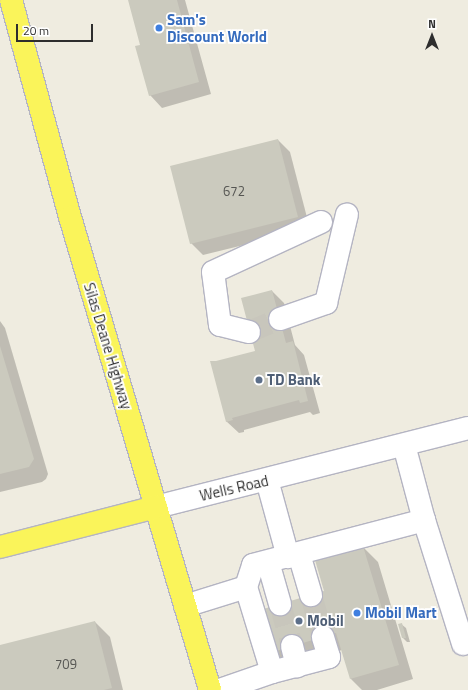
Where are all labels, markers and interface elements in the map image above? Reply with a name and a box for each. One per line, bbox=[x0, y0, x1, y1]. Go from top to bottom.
place label: Sam's Discount World bbox=[167, 10, 267, 45]
scale bar bbox=[18, 16, 95, 42]
north arrow bbox=[412, 16, 452, 56]
text: N bbox=[428, 16, 436, 32]
text: 20 m bbox=[23, 21, 49, 40]
marker: Sam's Discount World bbox=[154, 23, 164, 33]
house number: 672 bbox=[223, 183, 245, 199]
street label: Silas Deane Highway bbox=[80, 280, 136, 412]
place label: TD Bank bbox=[267, 371, 321, 389]
marker: TD Bank bbox=[254, 375, 264, 385]
street label: Wells Road bbox=[198, 471, 270, 505]
place label: Mobil Mart bbox=[365, 604, 437, 622]
marker: Mobil Mart bbox=[352, 608, 362, 618]
place label: Mobil bbox=[307, 612, 344, 630]
marker: Mobil bbox=[294, 616, 304, 626]
house number: 709 bbox=[55, 656, 77, 672]

